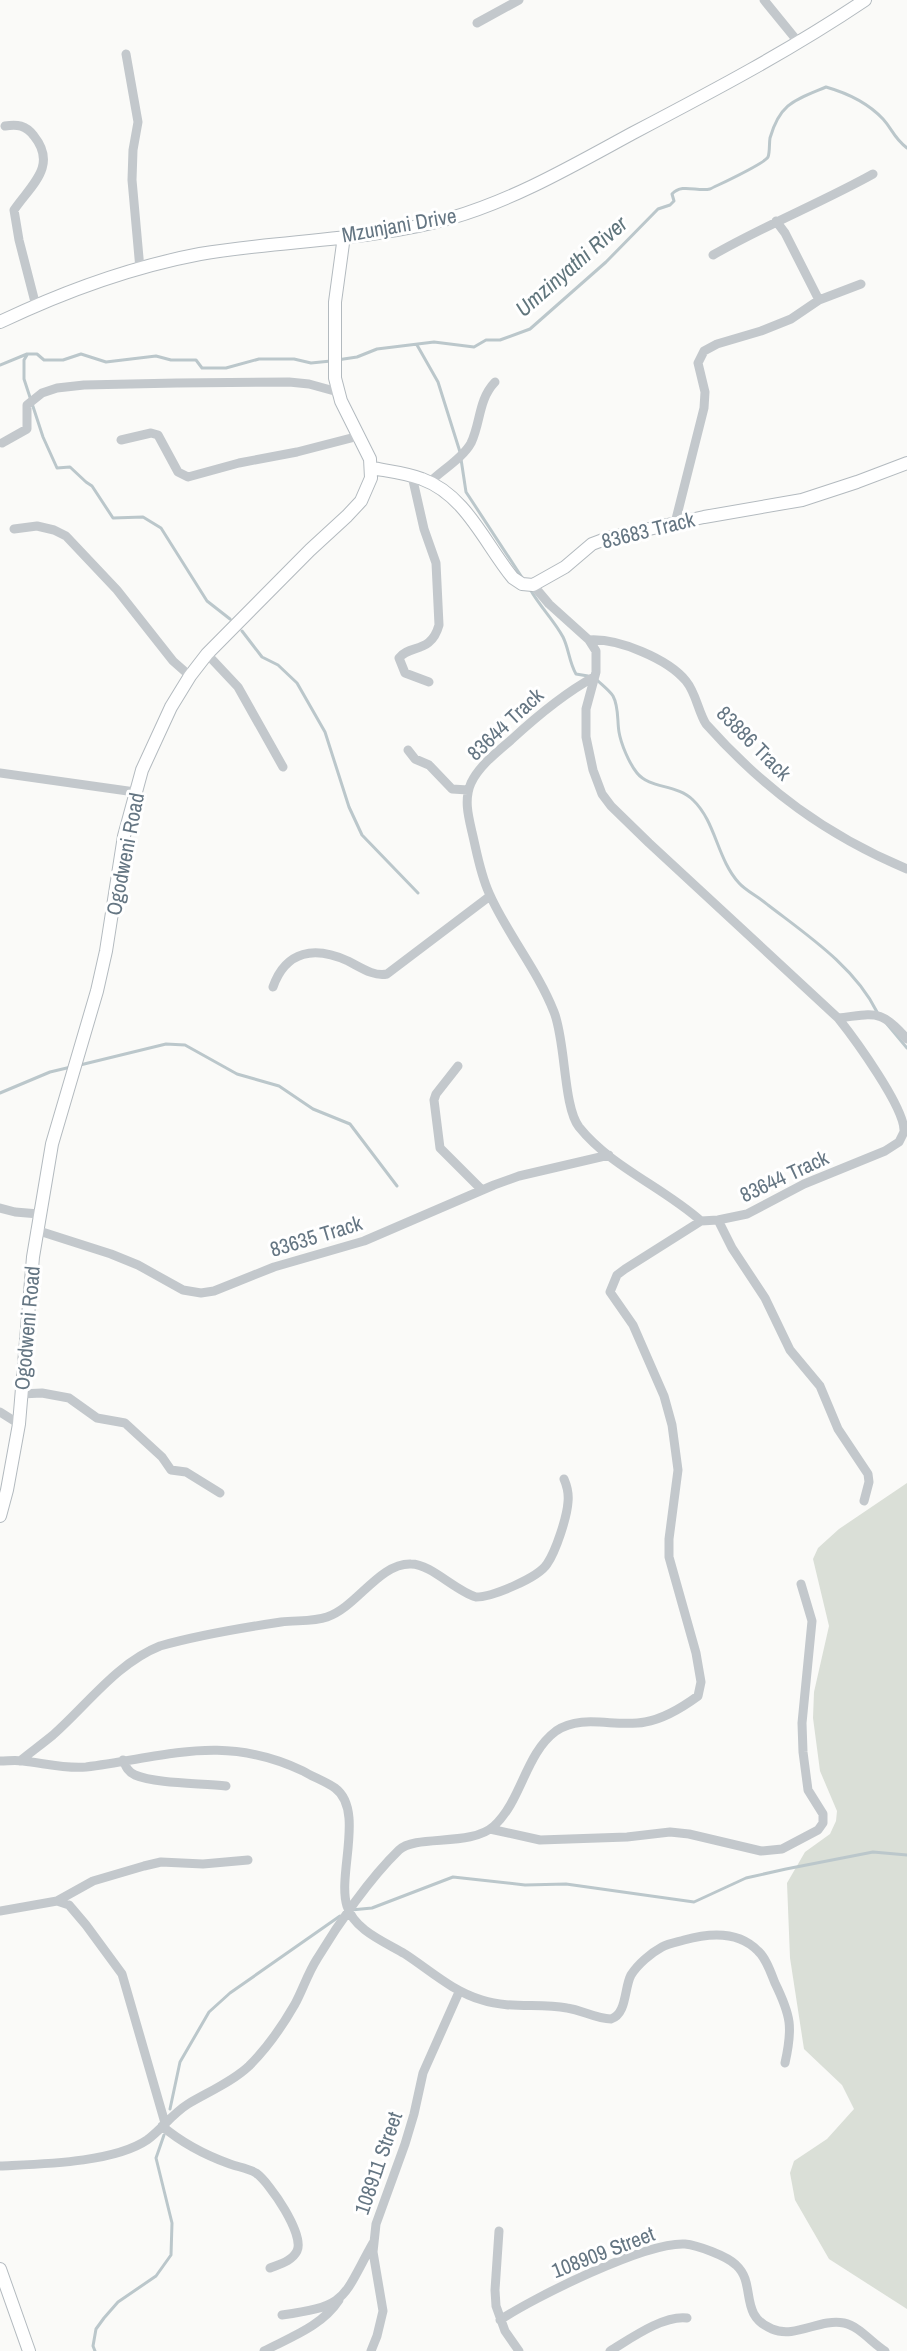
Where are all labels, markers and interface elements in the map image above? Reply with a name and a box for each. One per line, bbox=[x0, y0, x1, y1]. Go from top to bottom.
street label: Mzunjani Drive bbox=[339, 201, 459, 249]
water label: Umzinyathi River bbox=[509, 208, 634, 323]
street label: 83683 Track bbox=[599, 504, 698, 556]
street label: 83644 Track bbox=[460, 681, 550, 767]
street label: 83886 Track bbox=[710, 699, 798, 787]
street label: Ogodweni Road bbox=[99, 790, 151, 918]
street label: 83644 Track bbox=[735, 1143, 833, 1209]
street label: 83635 Track bbox=[266, 1208, 366, 1264]
street label: Ogodweni Road bbox=[7, 1265, 47, 1391]
street label: 108911 Street bbox=[347, 2108, 409, 2218]
street label: 108909 Street bbox=[547, 2219, 659, 2285]

